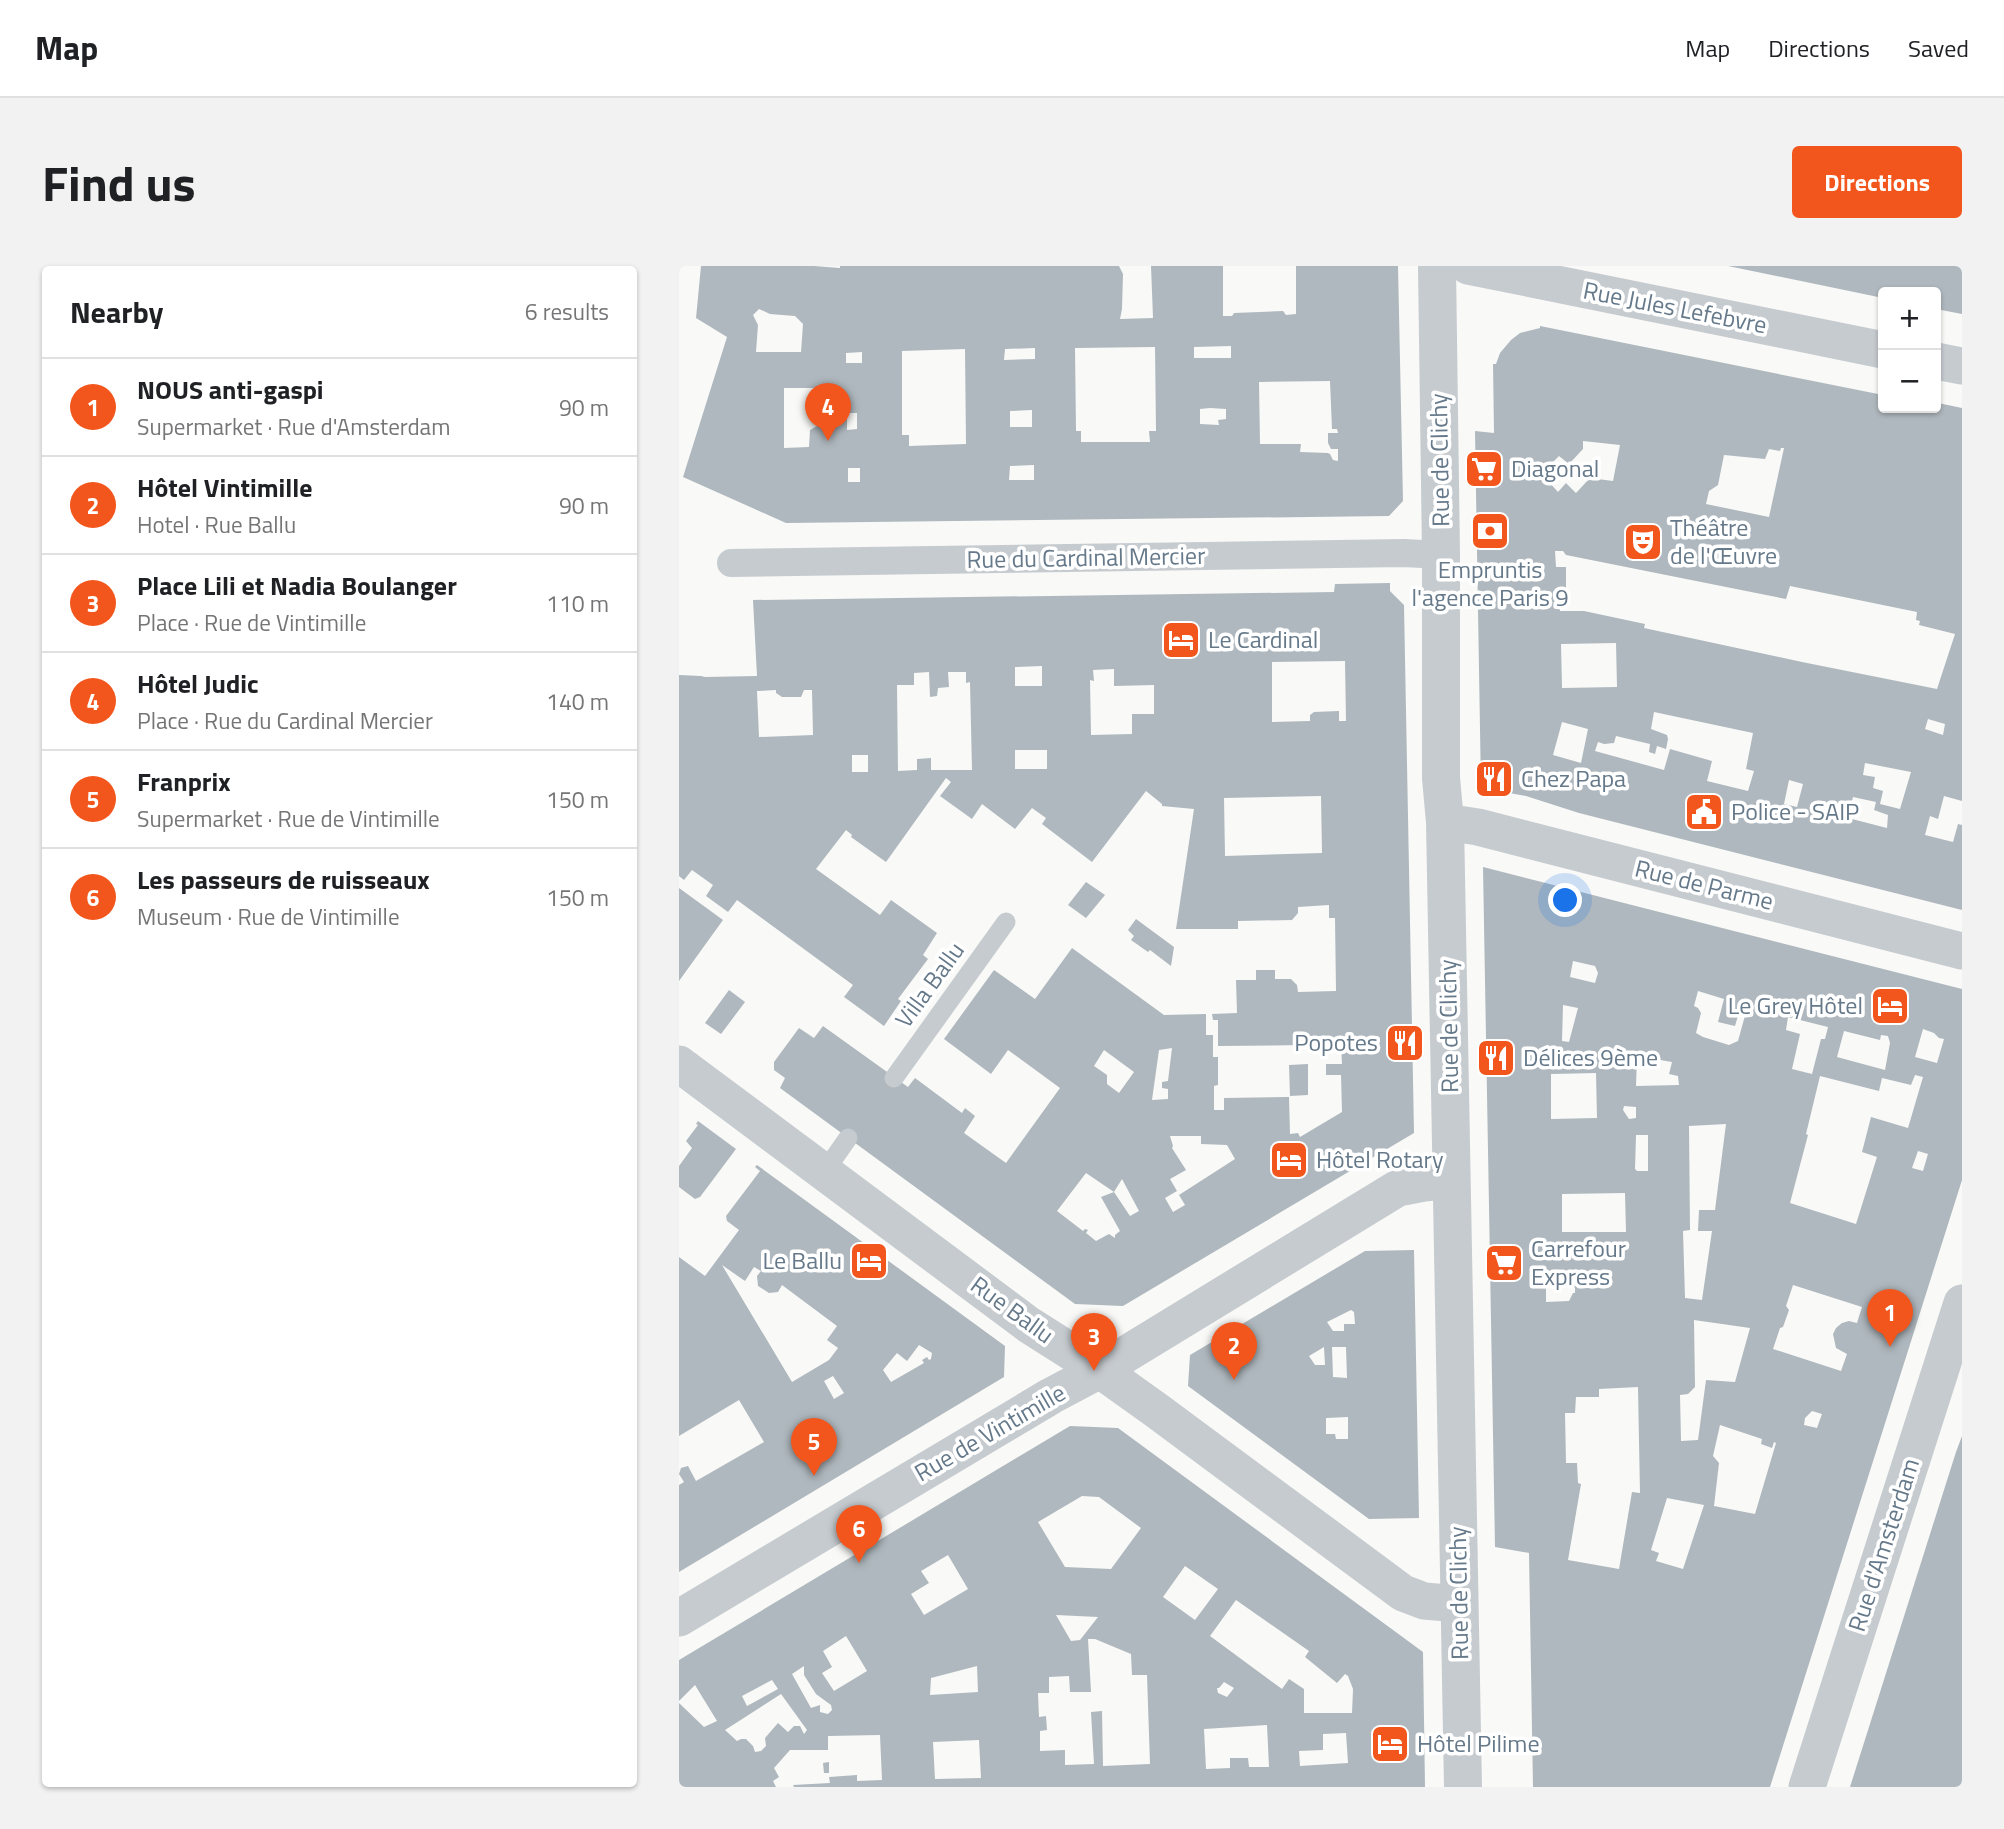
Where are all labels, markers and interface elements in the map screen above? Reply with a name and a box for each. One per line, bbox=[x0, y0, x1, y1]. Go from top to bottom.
text: Map bbox=[35, 23, 98, 73]
text: Map bbox=[1685, 30, 1730, 66]
text: Directions bbox=[1768, 30, 1870, 66]
text: Saved bbox=[1908, 30, 1969, 66]
text: Find us bbox=[42, 145, 196, 220]
button: Directions bbox=[1792, 146, 1962, 218]
street label: Rue Jules Lefebvre bbox=[1580, 272, 1770, 342]
map controls bbox=[1878, 287, 1941, 413]
button: + bbox=[1878, 287, 1941, 350]
text: Nearby bbox=[70, 289, 163, 335]
text: 6 results bbox=[525, 294, 609, 329]
button: − bbox=[1878, 350, 1941, 413]
text: NOUS anti-gaspi bbox=[137, 370, 324, 409]
pin: 4 bbox=[805, 383, 851, 441]
text: 1 bbox=[87, 390, 99, 425]
text: 90 m bbox=[559, 390, 609, 425]
street label: Rue de Clichy bbox=[1420, 393, 1458, 527]
text: Supermarket · Rue d'Amsterdam bbox=[137, 409, 450, 444]
supermarket icon: Diagonal bbox=[1463, 448, 1505, 490]
place label: Diagonal bbox=[1511, 450, 1599, 486]
text: Hôtel Vintimille bbox=[137, 468, 313, 507]
text: 2 bbox=[87, 488, 99, 523]
text: 90 m bbox=[559, 488, 609, 523]
text: Hotel · Rue Ballu bbox=[137, 507, 296, 542]
place label: Théâtre de l'Œuvre bbox=[1670, 509, 1777, 573]
bank icon: Empruntis l'agence Paris 9 bbox=[1469, 510, 1511, 552]
theatre icon: Théâtre de l'Œuvre bbox=[1622, 521, 1664, 563]
street label: Rue du Cardinal Mercier bbox=[966, 537, 1206, 577]
place label: Empruntis l'agence Paris 9 bbox=[1411, 551, 1569, 615]
text: Place Lili et Nadia Boulanger bbox=[137, 566, 457, 605]
text: 3 bbox=[87, 586, 99, 621]
text: 110 m bbox=[546, 586, 609, 621]
text: Place · Rue de Vintimille bbox=[137, 605, 366, 640]
hotel icon: Le Cardinal bbox=[1160, 619, 1202, 661]
place label: Le Cardinal bbox=[1208, 621, 1318, 657]
text: Hôtel Judic bbox=[137, 664, 259, 703]
text: 4 bbox=[87, 684, 99, 719]
text: 140 m bbox=[546, 684, 609, 719]
text: Place · Rue du Cardinal Mercier bbox=[137, 703, 433, 738]
restaurant icon: Chez Papa bbox=[1473, 758, 1515, 800]
place label: Chez Papa bbox=[1521, 760, 1626, 796]
text: Franprix bbox=[137, 762, 231, 801]
text: 5 bbox=[87, 782, 99, 817]
text: 150 m bbox=[546, 782, 609, 817]
public building icon: Police - SAIP bbox=[1683, 791, 1725, 833]
place label: Police - SAIP bbox=[1731, 793, 1859, 829]
text: Supermarket · Rue de Vintimille bbox=[137, 801, 440, 836]
street label: Rue de Parme bbox=[1631, 849, 1777, 919]
text: Les passeurs de ruisseaux bbox=[137, 860, 430, 899]
text: 6 bbox=[87, 880, 99, 915]
text: 150 m bbox=[546, 880, 609, 915]
your location bbox=[1548, 883, 1582, 917]
text: Museum · Rue de Vintimille bbox=[137, 899, 400, 934]
street label: Villa Ballu bbox=[886, 934, 973, 1035]
street label: Rue de Clichy bbox=[1429, 959, 1467, 1093]
hotel icon: Le Grey Hôtel bbox=[1869, 985, 1911, 1027]
place label: Le Grey Hôtel bbox=[1728, 987, 1863, 1023]
restaurant icon: Popotes bbox=[1384, 1022, 1426, 1064]
place label: Popotes bbox=[1294, 1024, 1378, 1060]
restaurant icon: Délices 9ème bbox=[1475, 1037, 1517, 1079]
place label: Délices 9ème bbox=[1523, 1039, 1658, 1075]
hotel icon: Hôtel Rotary bbox=[1268, 1139, 1310, 1181]
place label: Hôtel Rotary bbox=[1316, 1141, 1444, 1177]
place label: Carrefour Express bbox=[1531, 1230, 1626, 1294]
hotel icon: Le Ballu bbox=[848, 1240, 890, 1282]
place label: Le Ballu bbox=[763, 1242, 842, 1278]
supermarket icon: Carrefour Express bbox=[1483, 1242, 1525, 1284]
street label: Rue Ballu bbox=[963, 1267, 1062, 1352]
pin: 1 bbox=[1867, 1289, 1913, 1347]
pin: 3 bbox=[1071, 1313, 1117, 1371]
pin: 2 bbox=[1211, 1322, 1257, 1380]
street label: Rue de Vintimille bbox=[907, 1374, 1072, 1490]
pin: 5 bbox=[791, 1418, 837, 1476]
street label: Rue d'Amsterdam bbox=[1838, 1453, 1928, 1636]
pin: 6 bbox=[836, 1505, 882, 1563]
street label: Rue de Clichy bbox=[1439, 1526, 1477, 1660]
hotel icon: Hôtel Pilime bbox=[1369, 1723, 1411, 1765]
place label: Hôtel Pilime bbox=[1417, 1725, 1540, 1761]

